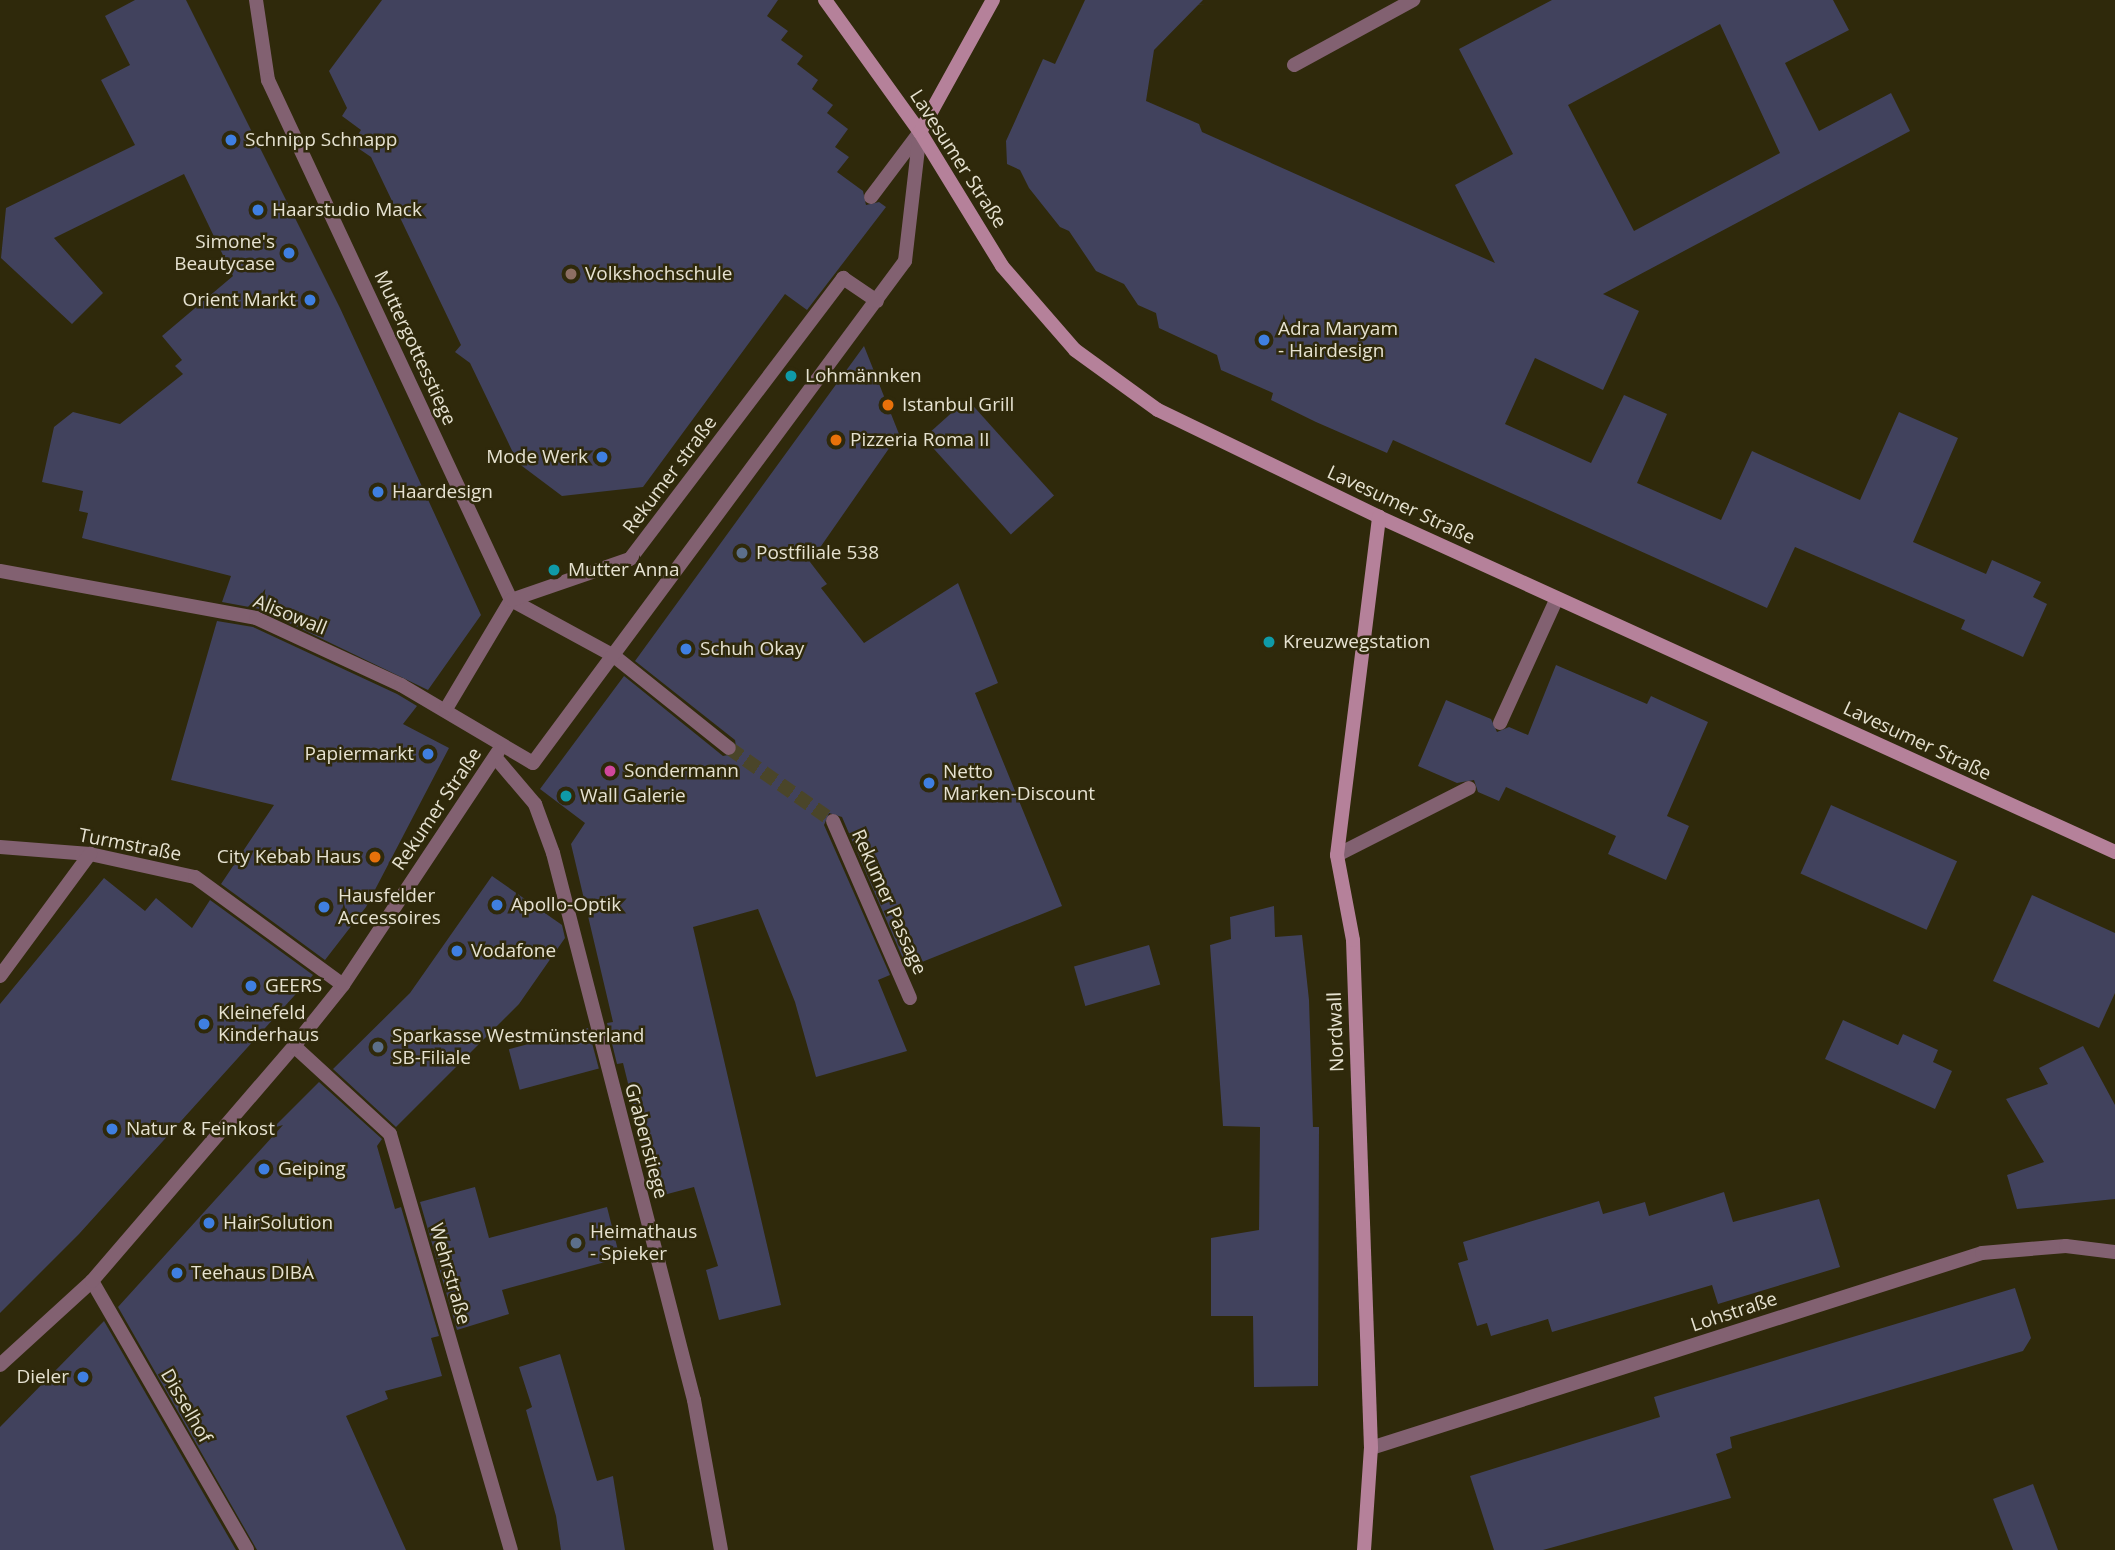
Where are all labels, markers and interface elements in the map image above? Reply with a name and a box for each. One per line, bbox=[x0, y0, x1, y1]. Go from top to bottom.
street label: Lavesumer Straße bbox=[905, 86, 1011, 232]
place label: Schnipp Schnapp bbox=[245, 129, 397, 151]
marker: Schnipp Schnapp bbox=[223, 132, 239, 148]
place label: Haarstudio Mack bbox=[272, 199, 422, 221]
marker: Haarstudio Mack bbox=[250, 202, 266, 218]
place label: Simone's Beautycase bbox=[174, 231, 275, 275]
marker: Simone's Beautycase bbox=[281, 245, 297, 261]
place label: Volkshochschule bbox=[585, 263, 732, 285]
marker: Volkshochschule bbox=[563, 266, 579, 282]
street label: Muttergottesstiege bbox=[369, 267, 461, 429]
place label: Orient Markt bbox=[182, 289, 296, 311]
marker: Orient Markt bbox=[302, 292, 318, 308]
place label: Adra Maryam - Hairdesign bbox=[1278, 318, 1398, 362]
marker: Adra Maryam - Hairdesign bbox=[1256, 332, 1272, 348]
place label: Lohmännken bbox=[805, 365, 922, 387]
marker: Lohmännken bbox=[783, 368, 799, 384]
place label: Istanbul Grill bbox=[902, 394, 1014, 416]
marker: Istanbul Grill bbox=[880, 397, 896, 413]
street label: Rekumer straße bbox=[618, 412, 722, 538]
place label: Pizzeria Roma II bbox=[850, 429, 990, 451]
marker: Pizzeria Roma II bbox=[828, 432, 844, 448]
place label: Mode Werk bbox=[486, 446, 588, 468]
marker: Mode Werk bbox=[594, 449, 610, 465]
street label: Lavesumer Straße bbox=[1324, 461, 1478, 549]
place label: Haardesign bbox=[392, 481, 493, 503]
marker: Haardesign bbox=[370, 484, 386, 500]
place label: Postfiliale 538 bbox=[756, 542, 879, 564]
marker: Postfiliale 538 bbox=[734, 545, 750, 561]
place label: Mutter Anna bbox=[568, 559, 680, 581]
marker: Mutter Anna bbox=[546, 562, 562, 578]
street label: Alisowall bbox=[250, 590, 330, 640]
place label: Kreuzwegstation bbox=[1283, 631, 1430, 653]
marker: Kreuzwegstation bbox=[1261, 634, 1277, 650]
place label: Schuh Okay bbox=[700, 638, 804, 660]
marker: Schuh Okay bbox=[678, 641, 694, 657]
street label: Lavesumer Straße bbox=[1840, 697, 1994, 785]
place label: Papiermarkt bbox=[304, 743, 414, 765]
street label: Rekumer Straße bbox=[388, 743, 486, 875]
marker: Papiermarkt bbox=[420, 746, 436, 762]
place label: Sondermann bbox=[624, 760, 739, 782]
place label: Netto Marken-Discount bbox=[943, 761, 1095, 805]
marker: Sondermann bbox=[602, 763, 618, 779]
marker: Netto Marken-Discount bbox=[921, 775, 937, 791]
place label: Wall Galerie bbox=[580, 785, 686, 807]
marker: Wall Galerie bbox=[558, 788, 574, 804]
street label: Turmstraße bbox=[77, 824, 183, 866]
street label: Rekumer Passage bbox=[847, 826, 931, 978]
place label: City Kebab Haus bbox=[217, 846, 361, 868]
marker: City Kebab Haus bbox=[367, 849, 383, 865]
place label: Hausfelder Accessoires bbox=[338, 885, 441, 929]
place label: Apollo-Optik bbox=[511, 894, 621, 916]
marker: Apollo-Optik bbox=[489, 897, 505, 913]
marker: Hausfelder Accessoires bbox=[316, 899, 332, 915]
place label: Vodafone bbox=[471, 940, 556, 962]
marker: Vodafone bbox=[449, 943, 465, 959]
place label: GEERS bbox=[265, 975, 322, 997]
marker: GEERS bbox=[243, 978, 259, 994]
street label: Nordwall bbox=[1323, 992, 1349, 1072]
place label: Kleinefeld Kinderhaus bbox=[218, 1002, 319, 1046]
marker: Kleinefeld Kinderhaus bbox=[196, 1016, 212, 1032]
place label: Sparkasse Westmünsterland SB-Filiale bbox=[392, 1025, 644, 1069]
marker: Sparkasse Westmünsterland SB-Filiale bbox=[370, 1039, 386, 1055]
street label: Grabenstiege bbox=[620, 1081, 672, 1201]
place label: Natur & Feinkost bbox=[126, 1118, 275, 1140]
marker: Natur & Feinkost bbox=[104, 1121, 120, 1137]
place label: Geiping bbox=[278, 1158, 346, 1180]
marker: Geiping bbox=[256, 1161, 272, 1177]
place label: HairSolution bbox=[223, 1212, 333, 1234]
marker: HairSolution bbox=[201, 1215, 217, 1231]
street label: Wehrstraße bbox=[425, 1221, 475, 1327]
place label: Heimathaus - Spieker bbox=[590, 1221, 697, 1265]
marker: Heimathaus - Spieker bbox=[568, 1235, 584, 1251]
place label: Teehaus DIBA bbox=[191, 1262, 314, 1284]
marker: Teehaus DIBA bbox=[169, 1265, 185, 1281]
street label: Lohstraße bbox=[1688, 1287, 1780, 1337]
street label: Disselhof bbox=[156, 1365, 216, 1447]
place label: Dieler bbox=[17, 1366, 69, 1388]
marker: Dieler bbox=[75, 1369, 91, 1385]

